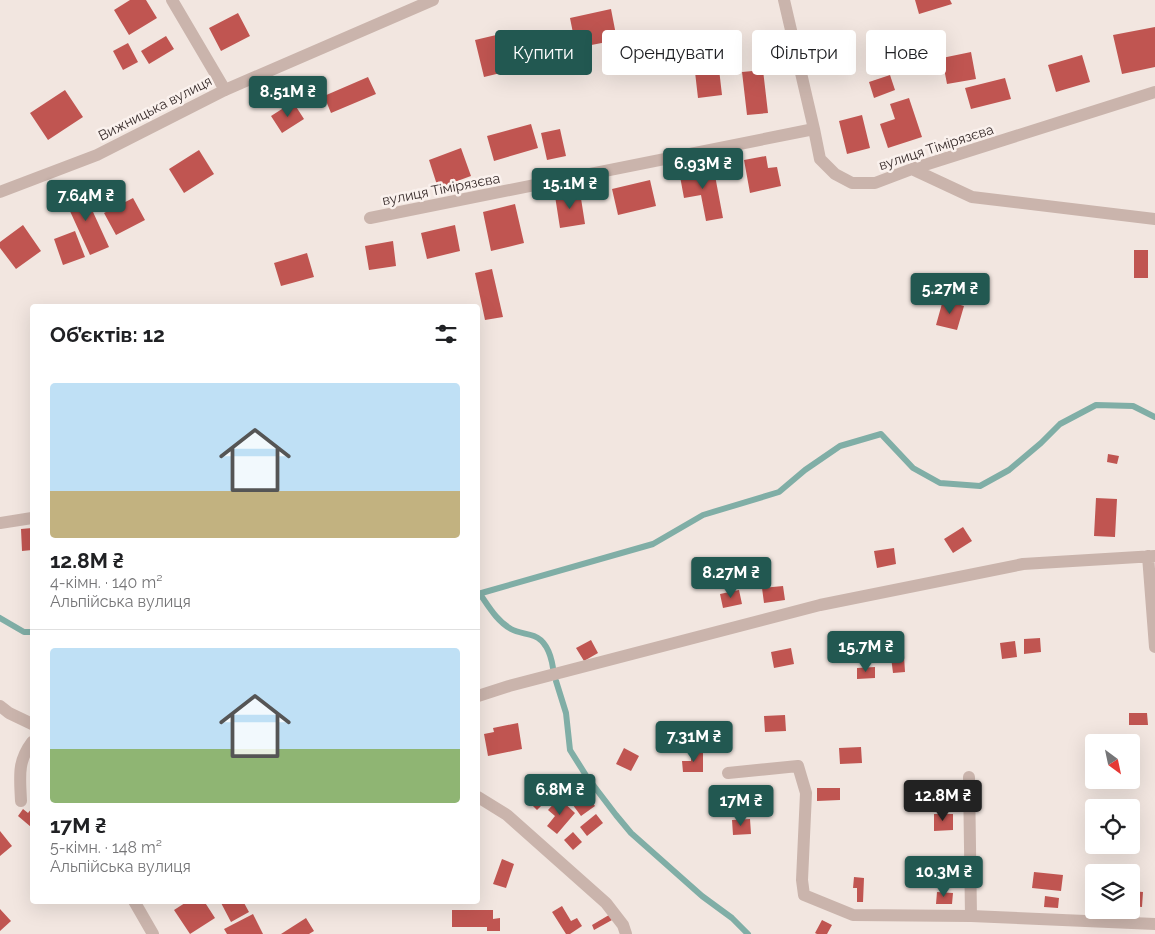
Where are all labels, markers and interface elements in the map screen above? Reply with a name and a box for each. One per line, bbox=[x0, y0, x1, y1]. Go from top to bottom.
chip: Купити bbox=[495, 30, 592, 75]
chip: Орендувати bbox=[602, 30, 742, 75]
chip: Фільтри bbox=[752, 30, 856, 75]
chip: Нове bbox=[866, 30, 946, 75]
street label: Вижницька вулиця bbox=[96, 72, 214, 144]
pin: 8.51M ₴ bbox=[242, 76, 334, 118]
text: 8.51M ₴ bbox=[260, 82, 316, 101]
street label: вулиця Тімірязєва bbox=[877, 121, 995, 173]
pin: 6.93M ₴ bbox=[657, 148, 749, 190]
text: 6.93M ₴ bbox=[674, 154, 732, 173]
pin: 15.1M ₴ bbox=[524, 168, 616, 210]
street label: вулиця Тімірязєва bbox=[381, 170, 501, 208]
text: 15.1M ₴ bbox=[543, 174, 597, 193]
pin: 7.64M ₴ bbox=[40, 180, 132, 222]
text: 7.64M ₴ bbox=[58, 186, 114, 205]
pin: 5.27M ₴ bbox=[904, 272, 996, 315]
text: 5.27M ₴ bbox=[922, 279, 978, 298]
icon: filters bbox=[432, 320, 460, 348]
text: Об’єктів: 12 bbox=[50, 322, 165, 347]
icon: home bbox=[210, 415, 300, 505]
text: 12.8M ₴ bbox=[50, 548, 124, 573]
pin: 8.27M ₴ bbox=[685, 556, 777, 599]
text: 8.27M ₴ bbox=[702, 563, 760, 582]
text: 4-кімн. · 140 m² bbox=[50, 573, 162, 592]
text: Альпійська вулиця bbox=[50, 592, 191, 611]
pin: 15.7M ₴ bbox=[820, 630, 912, 673]
text: 15.7M ₴ bbox=[838, 637, 894, 656]
icon: home bbox=[210, 681, 300, 771]
pin: 7.31M ₴ bbox=[648, 720, 740, 763]
text: 7.31M ₴ bbox=[667, 727, 721, 746]
north arrow bbox=[1085, 734, 1140, 789]
map controls bbox=[1085, 734, 1140, 919]
pin: 6.8M ₴ bbox=[519, 774, 601, 816]
text: 6.8M ₴ bbox=[535, 780, 585, 799]
pin: 12.8M ₴ bbox=[897, 780, 989, 822]
pin: 17M ₴ bbox=[706, 784, 776, 827]
text: 12.8M ₴ bbox=[915, 786, 971, 805]
text: 17M ₴ bbox=[719, 791, 763, 810]
button: locate bbox=[1085, 799, 1140, 854]
text: 17M ₴ bbox=[50, 813, 107, 838]
text: 5-кімн. · 148 m² bbox=[50, 838, 162, 857]
pin: 10.3M ₴ bbox=[898, 856, 990, 898]
text: Альпійська вулиця bbox=[50, 857, 191, 876]
text: 10.3M ₴ bbox=[916, 862, 972, 881]
button: layers bbox=[1085, 864, 1140, 919]

